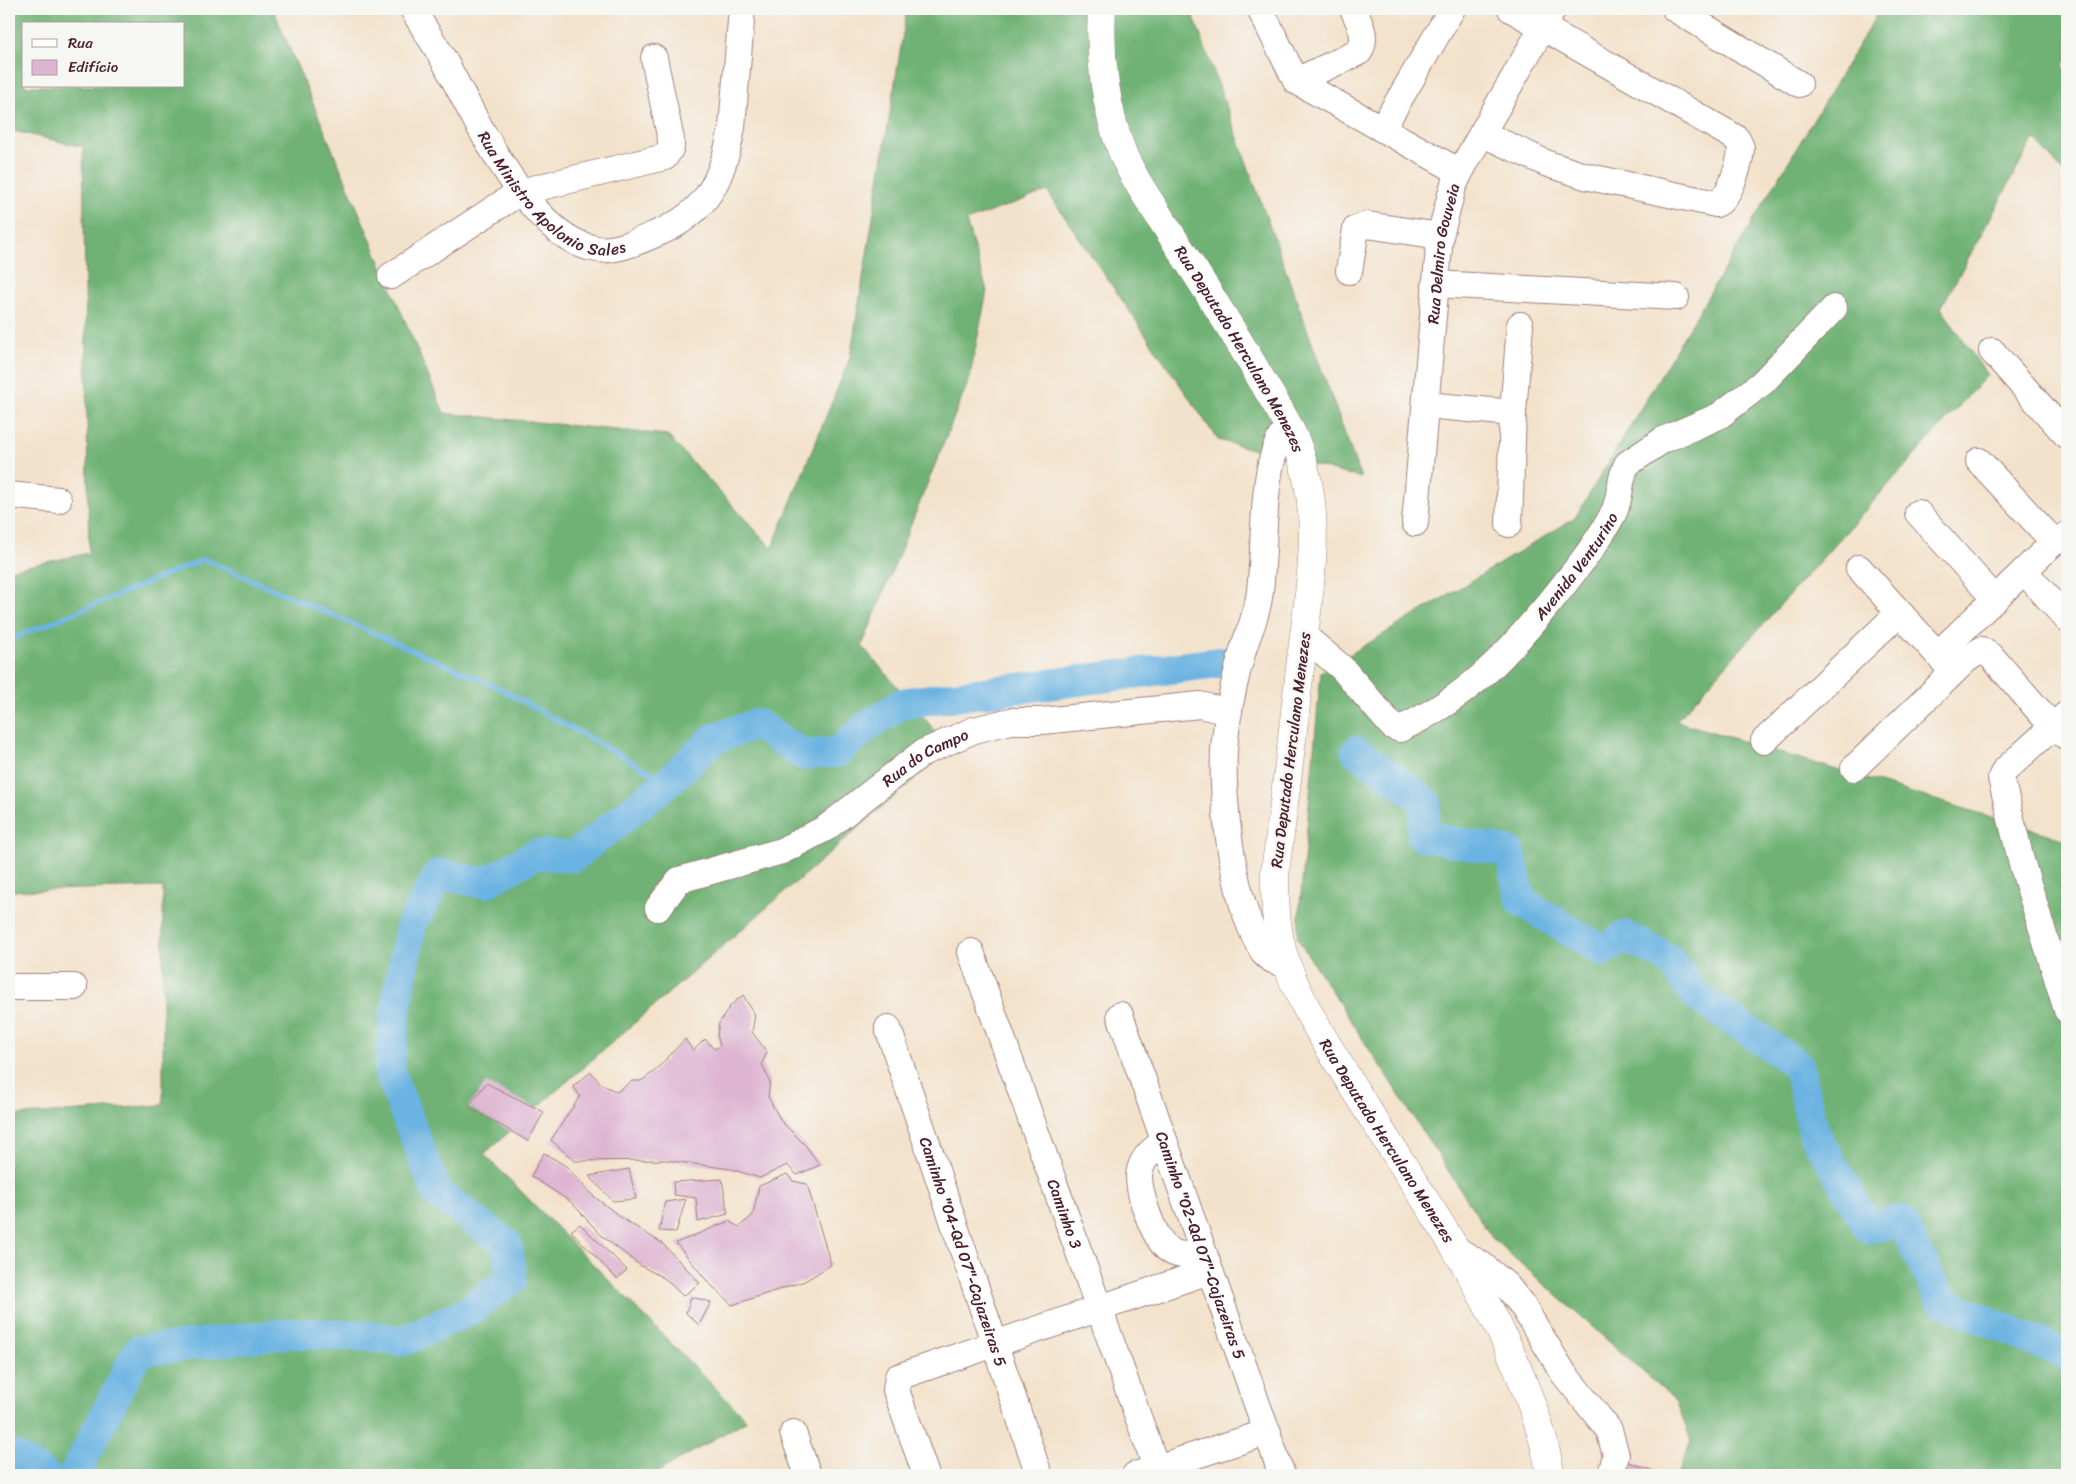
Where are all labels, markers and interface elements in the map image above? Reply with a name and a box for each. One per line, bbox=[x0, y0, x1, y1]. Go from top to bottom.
legend bbox=[22, 22, 185, 88]
text: Rua bbox=[68, 30, 93, 56]
text: Edifício bbox=[68, 54, 119, 80]
street label: Rua Ministro Apolonio Sales bbox=[470, 125, 629, 265]
street label: Rua Delmiro Gouveia bbox=[1418, 180, 1468, 325]
street label: Rua Deputado Herculano Menezes bbox=[1166, 239, 1313, 457]
street label: Avenida Venturino bbox=[1526, 507, 1626, 627]
street label: Rua Deputado Herculano Menezes bbox=[1262, 630, 1319, 870]
street label: Rua do Campo bbox=[875, 720, 973, 795]
street label: Rua Deputado Herculano Menezes bbox=[1311, 1033, 1463, 1249]
street label: Caminho "02-Qd 07"-Cajazeiras 5 bbox=[1147, 1127, 1254, 1364]
street label: Caminho "04-Qd 07"-Cajazeiras 5 bbox=[911, 1133, 1015, 1371]
street label: Caminho 3 bbox=[1039, 1175, 1091, 1253]

